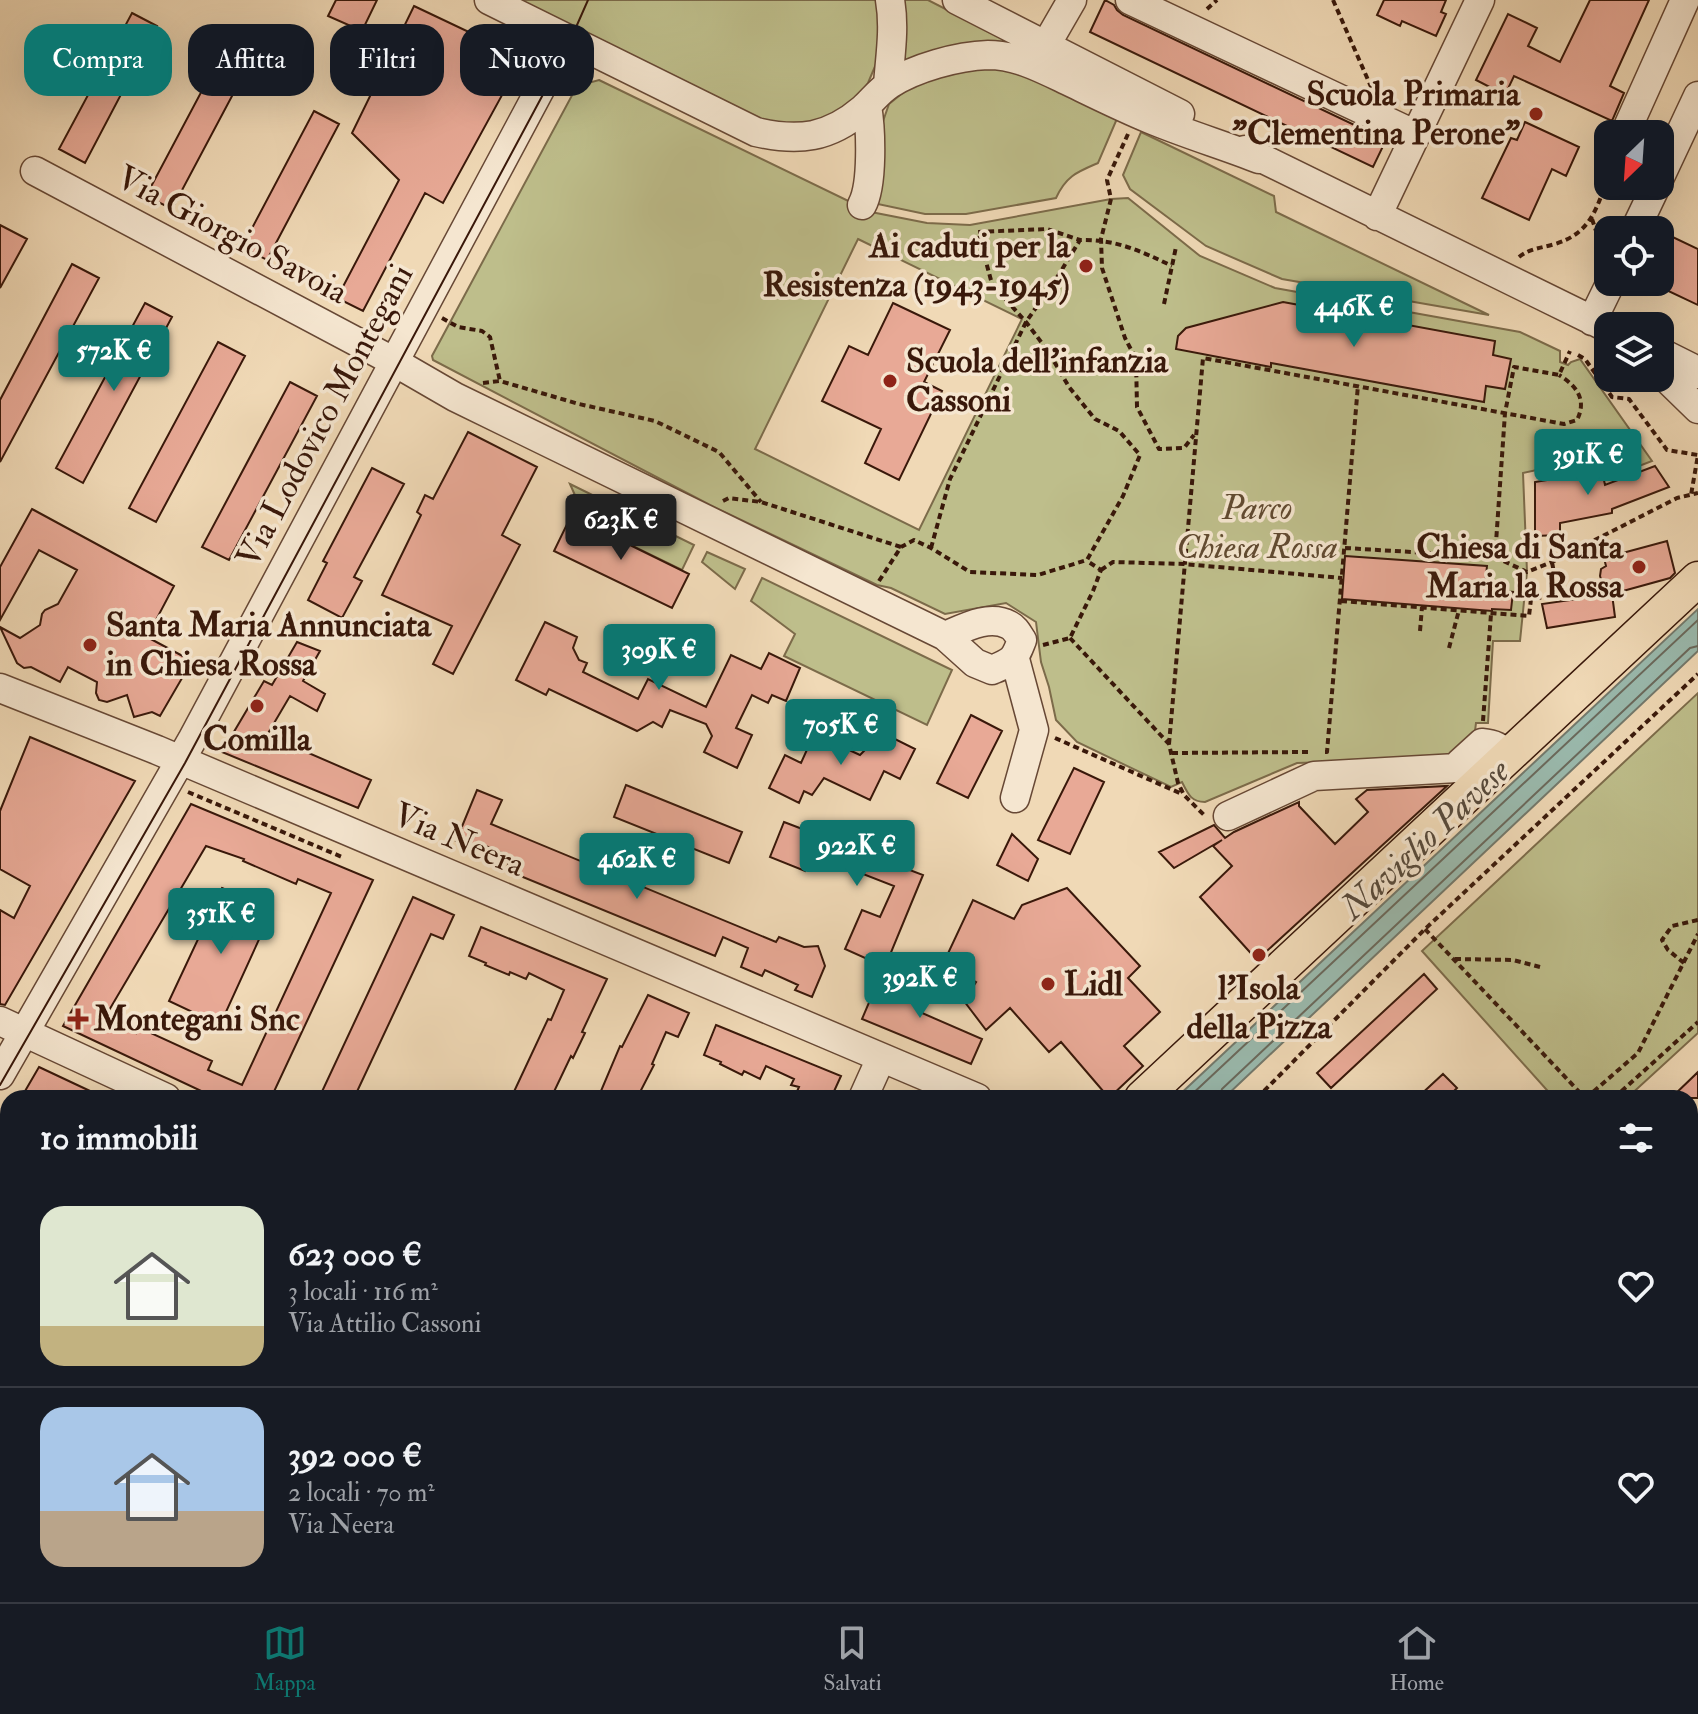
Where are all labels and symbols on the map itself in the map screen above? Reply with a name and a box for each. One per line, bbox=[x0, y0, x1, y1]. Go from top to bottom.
place label: Scuola Primaria "Clementina Perone" bbox=[1232, 73, 1521, 155]
marker: Scuola Primaria "Clementina Perone" bbox=[1527, 105, 1545, 123]
north arrow bbox=[1594, 120, 1674, 200]
street label: Via Giorgio Savoia bbox=[109, 156, 356, 314]
place label: Ai caduti per la Resistenza (1943-1945) bbox=[763, 225, 1071, 307]
street label: Via Lodovico Montegani bbox=[227, 257, 423, 575]
marker: Ai caduti per la Resistenza (1943-1945) bbox=[1077, 257, 1095, 275]
pin: 446K € bbox=[1289, 281, 1419, 349]
pin: 572K € bbox=[49, 325, 179, 393]
place label: Scuola dell'infanzia Cassoni bbox=[906, 340, 1169, 422]
marker: Scuola dell'infanzia Cassoni bbox=[881, 372, 899, 390]
pin: 391K € bbox=[1523, 429, 1653, 497]
park label: Parco Chiesa Rossa bbox=[1176, 487, 1338, 569]
pin: 623K € bbox=[556, 494, 686, 562]
place label: Chiesa di Santa Maria la Rossa bbox=[1416, 526, 1624, 608]
marker: Chiesa di Santa Maria la Rossa bbox=[1630, 558, 1648, 576]
place label: Santa Maria Annunciata in Chiesa Rossa bbox=[105, 604, 432, 686]
pin: 309K € bbox=[594, 624, 724, 692]
marker: Santa Maria Annunciata in Chiesa Rossa bbox=[81, 636, 99, 654]
marker: Comilla bbox=[248, 697, 266, 715]
pin: 705K € bbox=[776, 699, 906, 767]
place label: Comilla bbox=[203, 718, 312, 761]
water label: Naviglio Pavese bbox=[1329, 748, 1520, 930]
street label: Via Neera bbox=[387, 793, 532, 887]
pin: 922K € bbox=[792, 820, 922, 888]
pin: 462K € bbox=[572, 833, 702, 901]
pin: 351K € bbox=[156, 888, 286, 956]
marker: l'Isola della Pizza bbox=[1250, 946, 1268, 964]
pin: 392K € bbox=[855, 952, 985, 1020]
place label: Lidl bbox=[1064, 963, 1123, 1006]
place label: l'Isola della Pizza bbox=[1186, 967, 1333, 1049]
marker: Lidl bbox=[1039, 975, 1057, 993]
place label: Montegani Snc bbox=[93, 998, 300, 1041]
marker: Montegani Snc bbox=[69, 1010, 87, 1028]

